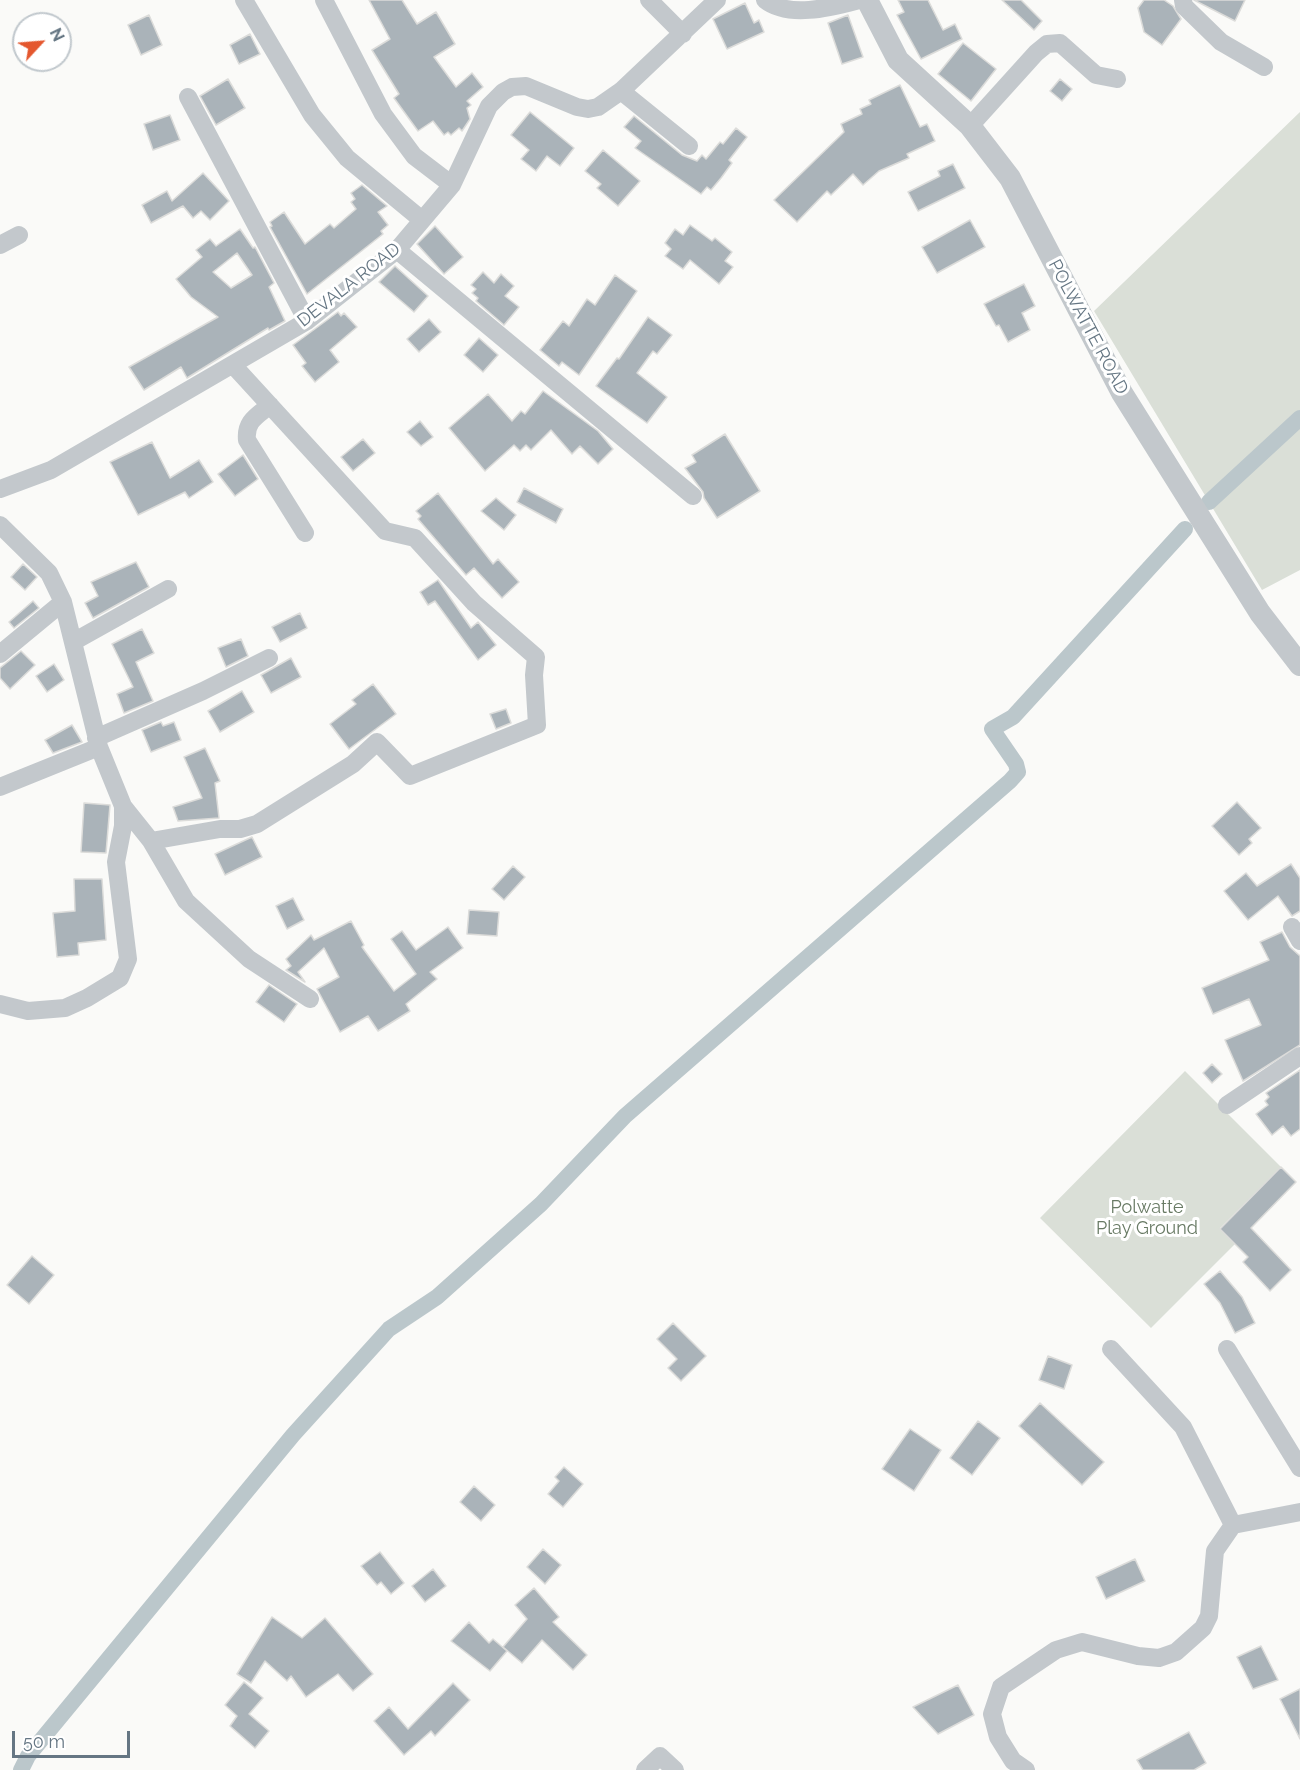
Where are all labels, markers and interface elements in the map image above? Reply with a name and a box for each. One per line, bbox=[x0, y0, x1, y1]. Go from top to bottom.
north arrow bbox=[12, 12, 72, 72]
text: N bbox=[46, 25, 68, 44]
street label: DEVALA ROAD bbox=[293, 238, 405, 332]
street label: POLWATTE ROAD bbox=[1043, 256, 1133, 398]
park label: Polwatte Play Ground bbox=[1096, 1197, 1198, 1240]
scale bar bbox=[15, 1719, 134, 1757]
text: 50 m bbox=[23, 1731, 65, 1752]

